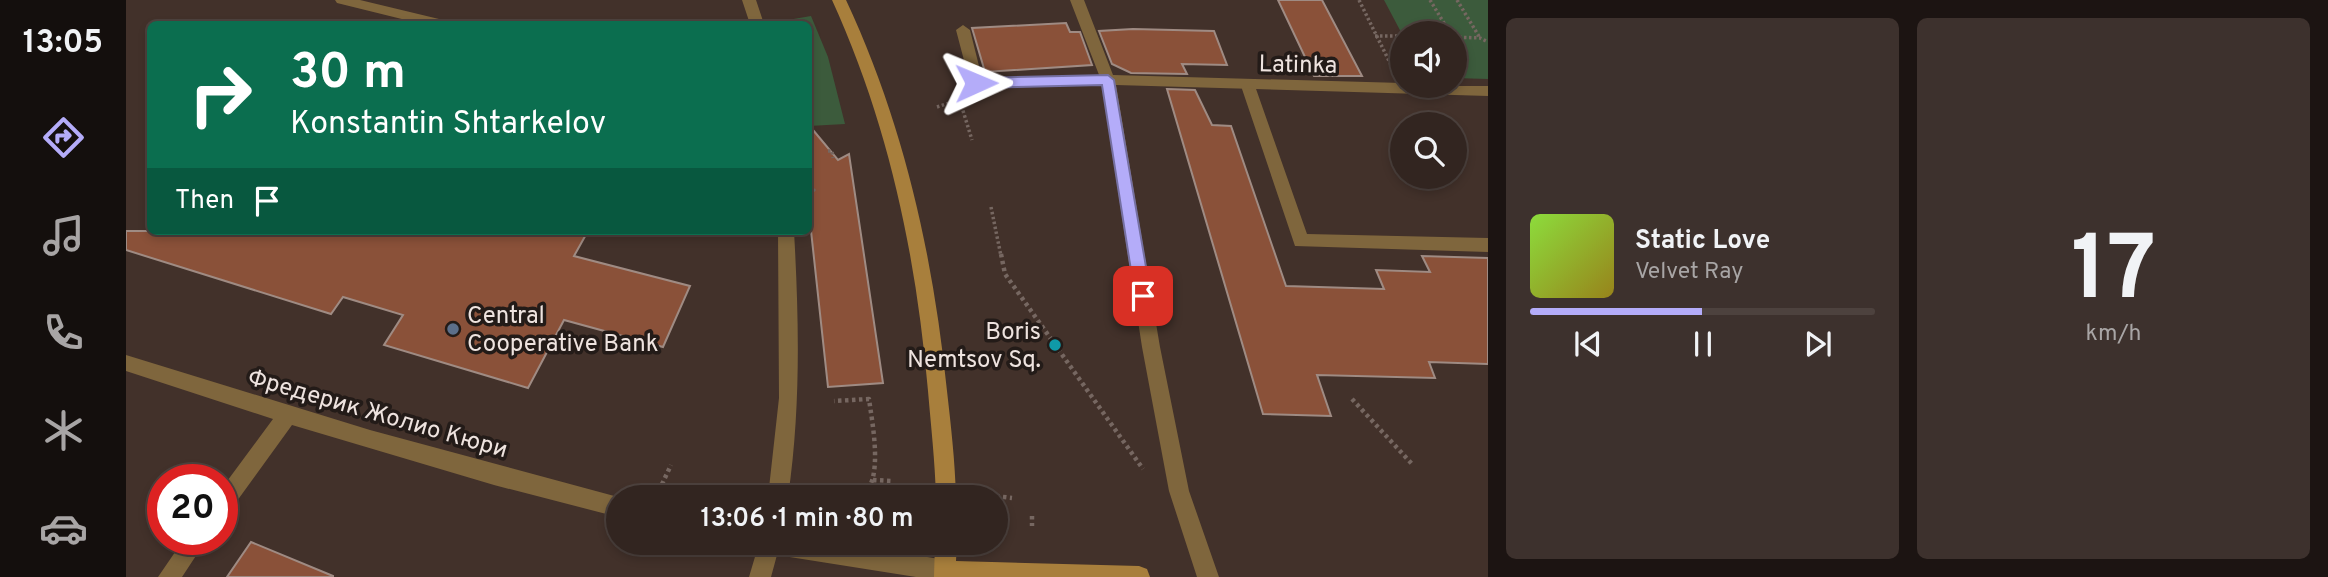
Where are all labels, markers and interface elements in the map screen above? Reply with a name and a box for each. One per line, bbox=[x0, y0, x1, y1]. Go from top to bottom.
map controls bbox=[1390, 21, 1467, 189]
button: sound bbox=[1390, 21, 1467, 98]
text: 13:05 bbox=[23, 24, 103, 64]
text: 30 m bbox=[290, 44, 406, 106]
position arrow bbox=[939, 46, 1013, 120]
icon: right bbox=[175, 49, 266, 140]
street label: Latinka bbox=[1258, 50, 1338, 82]
text: Konstantin Shtarkelov bbox=[290, 105, 606, 145]
button: search bbox=[1390, 112, 1467, 189]
icon: directions bbox=[39, 113, 88, 162]
icon: arrive bbox=[248, 182, 286, 220]
text: Then bbox=[175, 185, 234, 218]
icon: music bbox=[39, 211, 88, 260]
text: 17 bbox=[2071, 217, 2156, 332]
text: Static Love bbox=[1635, 225, 1770, 258]
text: Velvet Ray bbox=[1635, 258, 1743, 287]
pin bbox=[1113, 266, 1173, 326]
icon: arrive bbox=[1124, 277, 1162, 315]
place label: Central Cooperative Bank bbox=[467, 302, 658, 360]
icon: phone bbox=[39, 308, 88, 357]
place label: Boris Nemtsov Sq. bbox=[907, 318, 1041, 376]
text: km/h bbox=[2086, 320, 2141, 349]
marker: Central Cooperative Bank bbox=[445, 321, 461, 337]
icon: previous bbox=[1569, 325, 1607, 363]
icon: pause bbox=[1684, 325, 1722, 363]
icon: next bbox=[1799, 325, 1837, 363]
marker: Boris Nemtsov Sq. bbox=[1047, 337, 1063, 353]
street label: Фредерик Жолио Кюри bbox=[244, 363, 511, 466]
icon: climate bbox=[39, 406, 88, 455]
speed limit sign: 20 bbox=[147, 464, 238, 555]
text: 13:06 · 1 min · 80 m bbox=[700, 503, 914, 536]
icon: car bbox=[39, 504, 88, 553]

